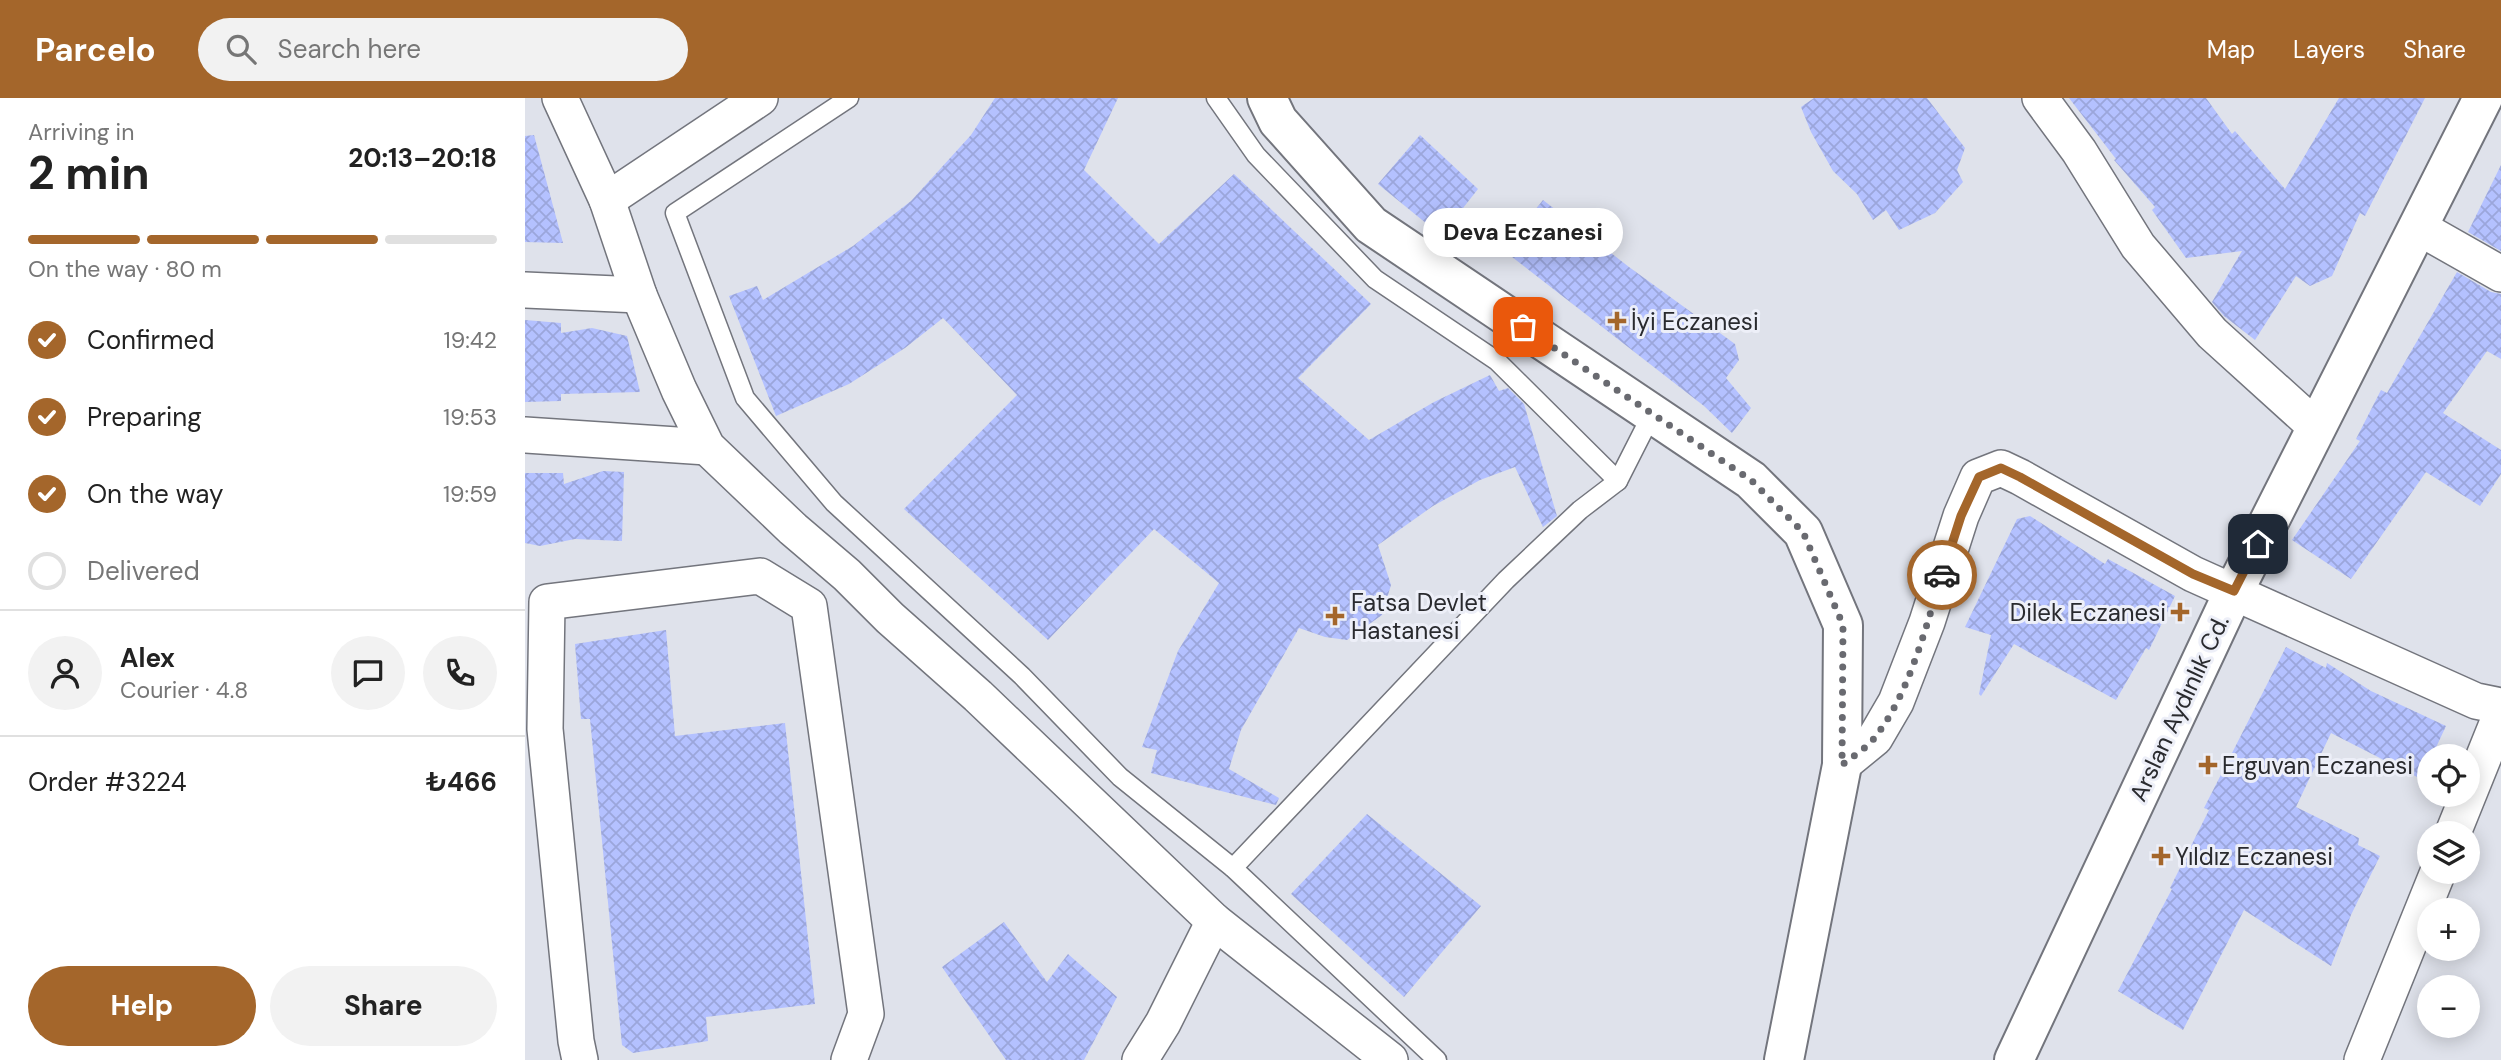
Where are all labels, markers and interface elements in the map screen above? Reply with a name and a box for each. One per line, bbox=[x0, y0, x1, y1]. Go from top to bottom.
search box bbox=[198, 18, 688, 81]
text: Parcelo bbox=[35, 28, 156, 71]
icon: search bbox=[222, 30, 260, 68]
text: Search here bbox=[278, 32, 421, 66]
text: Map bbox=[2207, 34, 2255, 65]
text: Layers bbox=[2293, 34, 2365, 65]
text: Share bbox=[2403, 34, 2466, 65]
text: Arriving in bbox=[28, 117, 134, 147]
text: 20:13–20:18 bbox=[348, 141, 497, 175]
text: 2 min bbox=[28, 143, 150, 203]
callout: Deva Eczanesi bbox=[1423, 208, 1623, 257]
text: Deva Eczanesi bbox=[1443, 217, 1603, 247]
text: On the way · 80 m bbox=[28, 254, 222, 284]
pin bbox=[1493, 297, 1553, 357]
place label: İyi Eczanesi bbox=[1631, 306, 1759, 337]
icon: bag bbox=[1504, 308, 1542, 346]
marker: İyi Eczanesi bbox=[1609, 313, 1625, 329]
icon: check bbox=[28, 321, 66, 359]
text: Confirmed bbox=[87, 323, 214, 357]
text: 19:42 bbox=[444, 325, 497, 355]
icon: check bbox=[28, 398, 66, 436]
text: Preparing bbox=[87, 400, 202, 434]
text: 19:53 bbox=[443, 402, 497, 432]
icon: check bbox=[28, 475, 66, 513]
text: On the way bbox=[87, 477, 223, 511]
text: 19:59 bbox=[443, 479, 497, 509]
pin bbox=[2228, 514, 2288, 574]
icon: home bbox=[2239, 525, 2277, 563]
courier bbox=[1907, 540, 1977, 610]
text: Delivered bbox=[87, 554, 200, 588]
icon: car bbox=[1923, 556, 1961, 594]
place label: Fatsa Devlet Hastanesi bbox=[1351, 587, 1487, 646]
place label: Dilek Eczanesi bbox=[2010, 597, 2166, 628]
marker: Dilek Eczanesi bbox=[2172, 604, 2188, 620]
marker: Fatsa Devlet Hastanesi bbox=[1325, 606, 1345, 626]
street label: Arslan Aydınlık Cd. bbox=[2122, 610, 2236, 806]
button: person bbox=[28, 636, 102, 710]
button: chat bbox=[331, 636, 405, 710]
button: phone bbox=[423, 636, 497, 710]
text: Alex bbox=[120, 641, 175, 675]
text: Courier · 4.8 bbox=[120, 675, 248, 705]
map controls bbox=[2417, 744, 2480, 1038]
button: locate bbox=[2417, 744, 2480, 807]
place label: Erguvan Eczanesi bbox=[2222, 750, 2413, 781]
marker: Erguvan Eczanesi bbox=[2200, 757, 2216, 773]
text: Order #3224 bbox=[28, 765, 186, 799]
text: ₺466 bbox=[426, 765, 497, 799]
button: layers bbox=[2417, 821, 2480, 884]
place label: Yıldız Eczanesi bbox=[2175, 841, 2333, 872]
marker: Yıldız Eczanesi bbox=[2153, 848, 2169, 864]
button: + bbox=[2417, 898, 2480, 961]
button: Help bbox=[28, 966, 256, 1046]
button: Share bbox=[270, 966, 497, 1046]
button: − bbox=[2417, 975, 2480, 1038]

